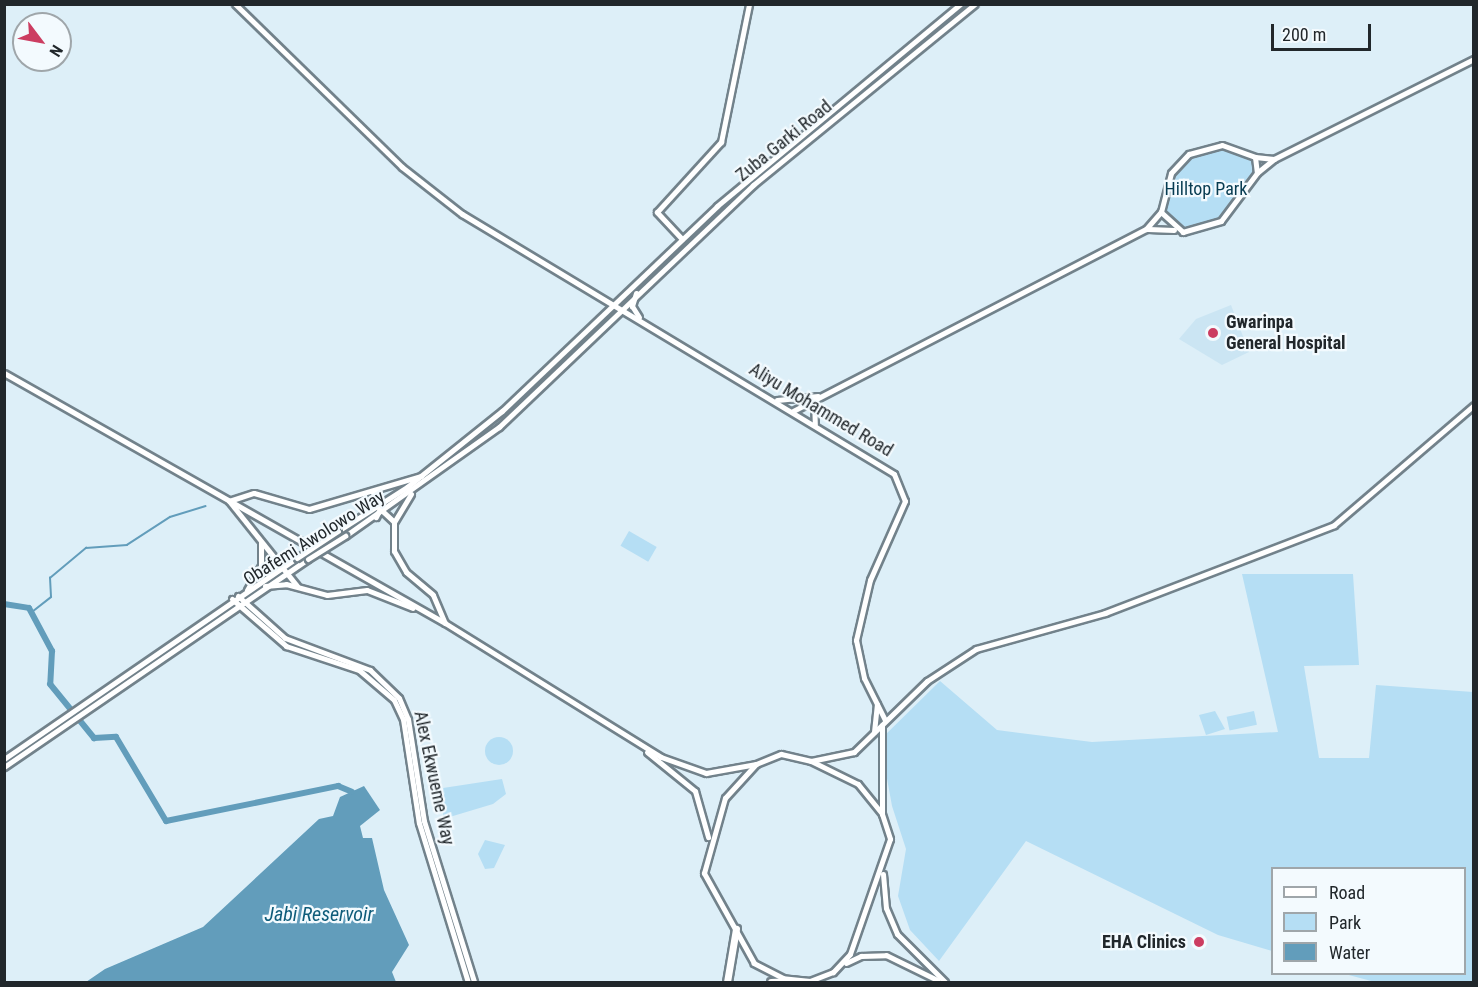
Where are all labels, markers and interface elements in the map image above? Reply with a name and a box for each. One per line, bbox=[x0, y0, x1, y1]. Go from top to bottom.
north arrow bbox=[12, 12, 72, 72]
scale bar bbox=[1274, 12, 1374, 50]
text: 200 m bbox=[1282, 24, 1326, 45]
text: N bbox=[45, 42, 67, 60]
street label: Zuba Garki Road bbox=[732, 96, 836, 186]
park label: Hilltop Park bbox=[1165, 178, 1247, 200]
place label: Gwarinpa General Hospital bbox=[1226, 312, 1346, 354]
marker: Gwarinpa General Hospital bbox=[1204, 324, 1222, 342]
street label: Aliyu Mohammed Road bbox=[745, 359, 897, 461]
street label: Obafemi Awolowo Way bbox=[239, 486, 389, 590]
street label: Alex Ekwueme Way bbox=[409, 709, 459, 847]
legend bbox=[1271, 867, 1466, 975]
text: Road bbox=[1329, 882, 1365, 903]
water label: Jabi Reservoir bbox=[265, 902, 373, 926]
text: Park bbox=[1329, 912, 1361, 933]
place label: EHA Clinics bbox=[1102, 931, 1186, 953]
marker: EHA Clinics bbox=[1190, 933, 1208, 951]
text: Water bbox=[1329, 942, 1370, 963]

